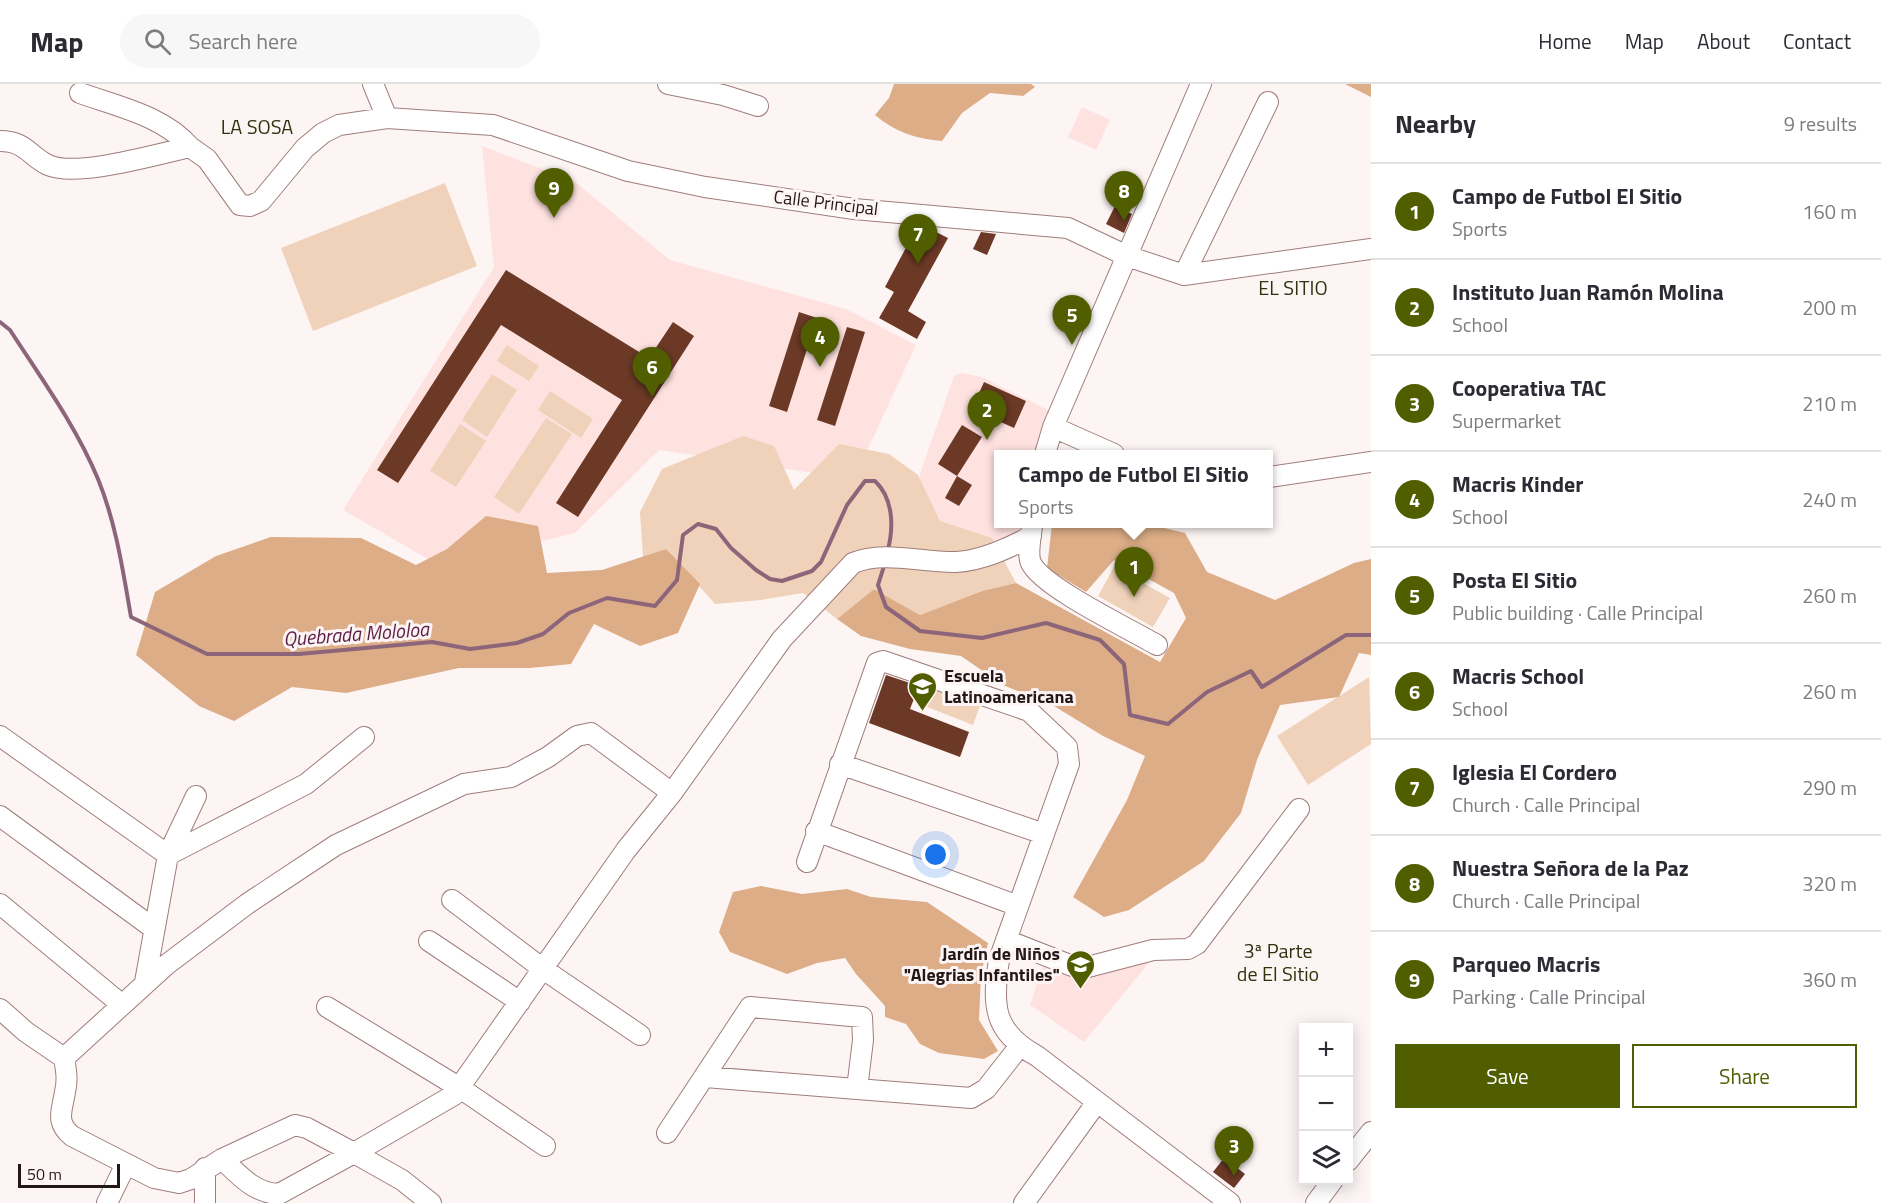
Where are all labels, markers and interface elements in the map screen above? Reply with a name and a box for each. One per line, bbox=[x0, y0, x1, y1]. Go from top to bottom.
search box bbox=[120, 14, 540, 68]
text: Map bbox=[30, 20, 84, 63]
text: Search here bbox=[189, 24, 298, 58]
icon: search bbox=[141, 25, 174, 58]
text: Home bbox=[1538, 25, 1592, 57]
text: Map bbox=[1625, 25, 1664, 57]
text: About bbox=[1697, 25, 1750, 57]
text: Contact bbox=[1783, 25, 1851, 57]
text: Nearby bbox=[1395, 104, 1476, 143]
text: 9 results bbox=[1784, 108, 1857, 139]
district label: LA SOSA bbox=[221, 111, 293, 142]
pin: 9 bbox=[534, 168, 574, 218]
pin: 8 bbox=[1104, 172, 1144, 221]
text: Campo de Futbol El Sitio bbox=[1452, 179, 1682, 213]
street label: Calle Principal bbox=[772, 183, 880, 222]
text: 1 bbox=[1409, 196, 1420, 227]
text: 160 m bbox=[1802, 196, 1857, 227]
text: Sports bbox=[1452, 213, 1507, 244]
pin: 7 bbox=[898, 214, 938, 264]
district label: EL SITIO bbox=[1258, 272, 1328, 303]
text: Instituto Juan Ramón Molina bbox=[1452, 275, 1724, 309]
text: 2 bbox=[1409, 292, 1420, 323]
text: 200 m bbox=[1802, 292, 1857, 323]
pin: 5 bbox=[1052, 296, 1092, 345]
text: School bbox=[1452, 309, 1508, 340]
pin: 4 bbox=[800, 318, 840, 367]
pin: 6 bbox=[632, 348, 672, 397]
text: Cooperativa TAC bbox=[1452, 371, 1606, 405]
text: 3 bbox=[1409, 388, 1420, 419]
text: 210 m bbox=[1802, 388, 1857, 419]
pin: 2 bbox=[968, 390, 1006, 440]
text: Supermarket bbox=[1452, 405, 1561, 436]
popup bbox=[994, 450, 1273, 528]
text: Campo de Futbol El Sitio bbox=[1018, 457, 1249, 491]
text: Macris Kinder bbox=[1452, 467, 1583, 501]
text: 4 bbox=[1409, 484, 1420, 515]
text: 240 m bbox=[1802, 484, 1857, 515]
text: Sports bbox=[1018, 491, 1074, 522]
text: School bbox=[1452, 501, 1508, 532]
pin: 1 bbox=[1114, 548, 1154, 597]
text: Posta El Sitio bbox=[1452, 563, 1577, 597]
text: 5 bbox=[1409, 580, 1420, 611]
text: 260 m bbox=[1802, 580, 1857, 611]
text: Public building · Calle Principal bbox=[1452, 597, 1703, 628]
water label: Quebrada Mololoa bbox=[282, 613, 431, 654]
text: Macris School bbox=[1452, 659, 1584, 693]
place label: Escuela Latinoamericana bbox=[944, 662, 1074, 710]
school or university icon: Escuela Latinoamericana bbox=[907, 670, 939, 712]
text: 6 bbox=[1409, 676, 1420, 707]
text: 260 m bbox=[1802, 676, 1857, 707]
text: School bbox=[1452, 693, 1508, 724]
text: Iglesia El Cordero bbox=[1452, 755, 1617, 789]
text: 7 bbox=[1409, 772, 1420, 803]
text: 290 m bbox=[1802, 772, 1857, 803]
text: Church · Calle Principal bbox=[1452, 789, 1640, 820]
your location bbox=[921, 840, 950, 869]
text: Nuestra Señora de la Paz bbox=[1452, 851, 1689, 885]
text: 8 bbox=[1409, 868, 1420, 899]
text: 320 m bbox=[1802, 868, 1857, 899]
text: Church · Calle Principal bbox=[1452, 885, 1640, 916]
district label: 3ª Parte de El Sitio bbox=[1237, 935, 1319, 989]
place label: Jardín de Niños "Alegrias Infantiles" bbox=[904, 940, 1060, 988]
text: Parqueo Macris bbox=[1452, 947, 1600, 981]
school or university icon: Jardín de Niños "Alegrias Infantiles" bbox=[1065, 948, 1097, 990]
text: 9 bbox=[1409, 964, 1420, 995]
text: 360 m bbox=[1802, 964, 1857, 995]
text: Parking · Calle Principal bbox=[1452, 981, 1646, 1012]
map controls bbox=[1299, 1023, 1353, 1185]
button: + bbox=[1299, 1023, 1353, 1077]
button: Save bbox=[1395, 1044, 1620, 1108]
button: Share bbox=[1632, 1044, 1857, 1108]
button: − bbox=[1299, 1077, 1353, 1131]
pin: 3 bbox=[1214, 1126, 1254, 1176]
button: layers bbox=[1299, 1131, 1353, 1185]
scale bar bbox=[18, 1161, 120, 1188]
text: 50 m bbox=[27, 1162, 62, 1186]

